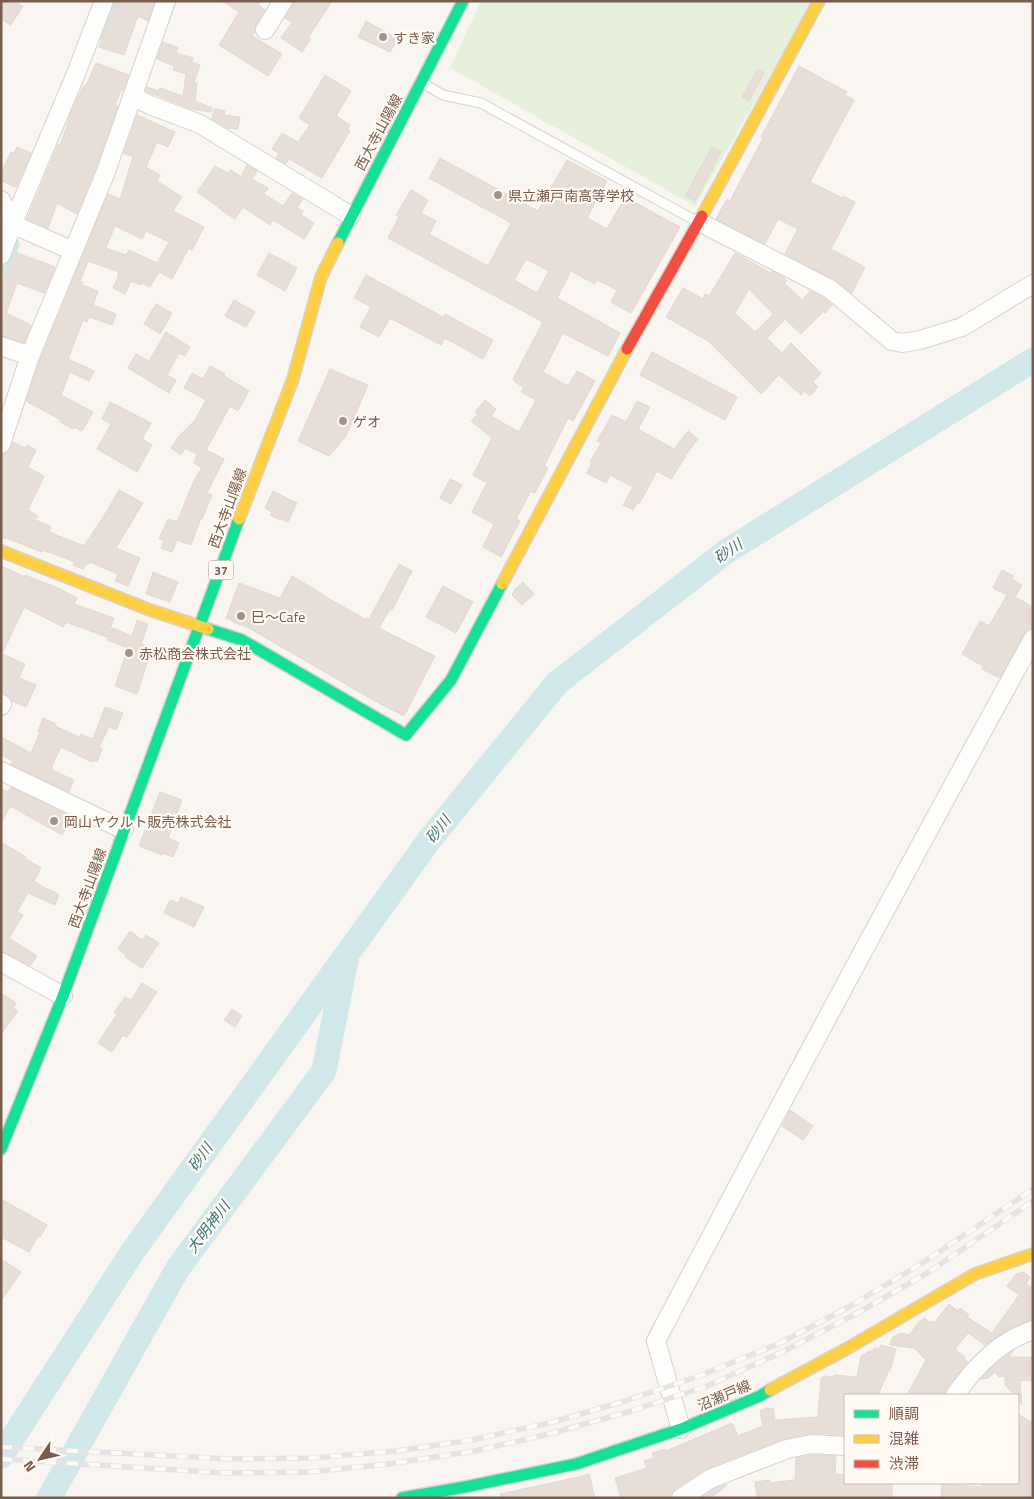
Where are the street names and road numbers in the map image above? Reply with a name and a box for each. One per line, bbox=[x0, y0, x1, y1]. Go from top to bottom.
street label: 西大寺山陽線 bbox=[349, 90, 407, 174]
street label: 西大寺山陽線 bbox=[203, 465, 251, 551]
road number: 37 bbox=[208, 560, 234, 580]
street label: 西大寺山陽線 bbox=[63, 845, 111, 931]
street label: 沼瀬戸線 bbox=[694, 1374, 754, 1416]

